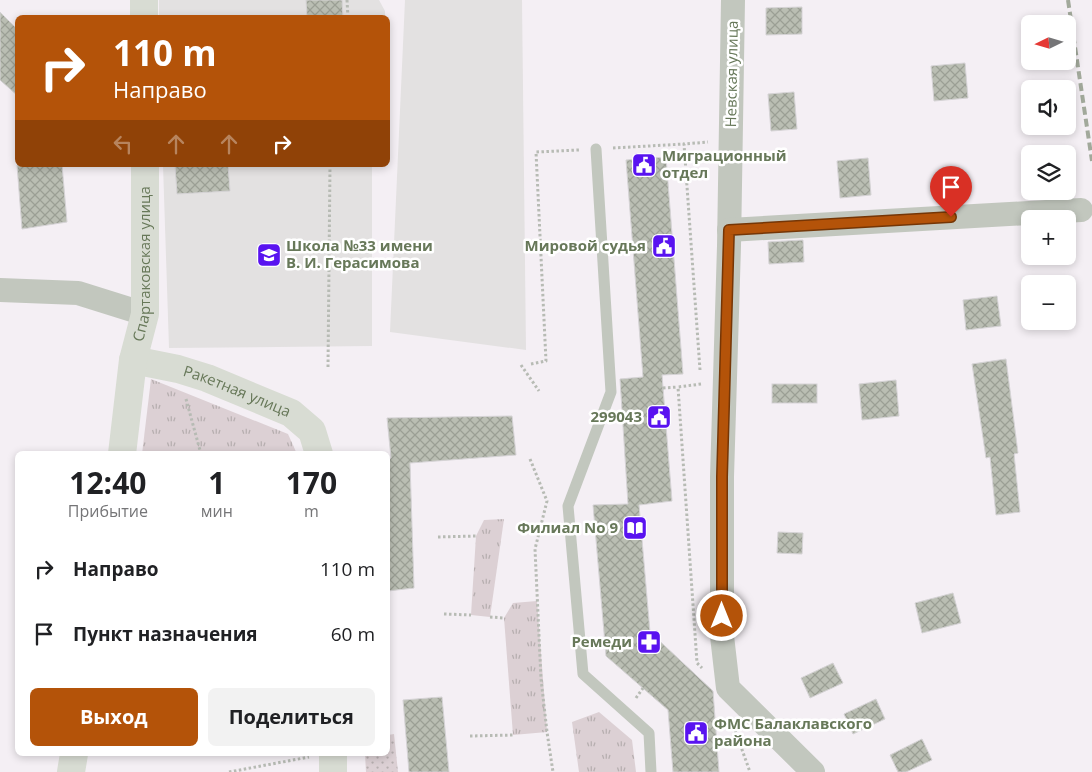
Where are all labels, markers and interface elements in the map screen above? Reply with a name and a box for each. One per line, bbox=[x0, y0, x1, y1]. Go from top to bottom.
north arrow bbox=[1021, 15, 1076, 70]
map controls bbox=[1021, 15, 1076, 330]
street label: Невская улица bbox=[720, 20, 742, 128]
text: 110 m bbox=[113, 29, 217, 76]
icon: right bbox=[30, 35, 95, 100]
text: Направо bbox=[113, 74, 207, 104]
button: sound bbox=[1021, 80, 1076, 135]
icon: left bbox=[109, 130, 137, 158]
icon: ahead bbox=[162, 130, 190, 158]
icon: ahead bbox=[215, 130, 243, 158]
icon: right bbox=[268, 130, 296, 158]
place label: Миграционный отдел bbox=[662, 145, 787, 182]
button: layers bbox=[1021, 145, 1076, 200]
public building icon: Миграционный отдел bbox=[631, 152, 657, 178]
pin bbox=[930, 166, 972, 217]
icon: arrive bbox=[937, 173, 965, 201]
street label: Спартаковская улица bbox=[127, 186, 154, 344]
button: + bbox=[1021, 210, 1076, 265]
public building icon: Мировой судья bbox=[651, 233, 677, 259]
place label: Школа №33 имени В. И. Герасимова bbox=[286, 235, 433, 272]
place label: Мировой судья bbox=[525, 235, 646, 255]
school or university icon: Школа №33 имени В. И. Герасимова bbox=[256, 242, 282, 268]
button: − bbox=[1021, 275, 1076, 330]
street label: Ракетная улица bbox=[181, 360, 294, 421]
public building icon: 299043 bbox=[646, 404, 672, 430]
place label: 299043 bbox=[591, 406, 642, 426]
text: 12:40 bbox=[69, 462, 146, 503]
text: 1 bbox=[208, 462, 225, 503]
text: 170 bbox=[286, 462, 337, 503]
text: Прибытие bbox=[68, 500, 148, 522]
text: мин bbox=[201, 500, 233, 522]
text: m bbox=[304, 500, 319, 522]
library icon: Филиал No 9 bbox=[622, 515, 648, 541]
place label: Филиал No 9 bbox=[517, 517, 618, 537]
icon: right bbox=[30, 555, 58, 583]
text: Направо bbox=[73, 556, 159, 582]
text: 110 m bbox=[320, 556, 375, 582]
position arrow bbox=[695, 589, 747, 641]
icon: arrive bbox=[30, 620, 58, 648]
text: Пункт назначения bbox=[73, 621, 258, 647]
text: 60 m bbox=[331, 621, 375, 647]
pharmacy icon: Ремеди bbox=[636, 629, 662, 655]
place label: Ремеди bbox=[571, 631, 632, 651]
button: Выход bbox=[30, 688, 198, 746]
button: Поделиться bbox=[208, 688, 375, 746]
place label: ФМС Балаклавского района bbox=[714, 713, 872, 750]
public building icon: ФМС Балаклавского района bbox=[683, 720, 709, 746]

